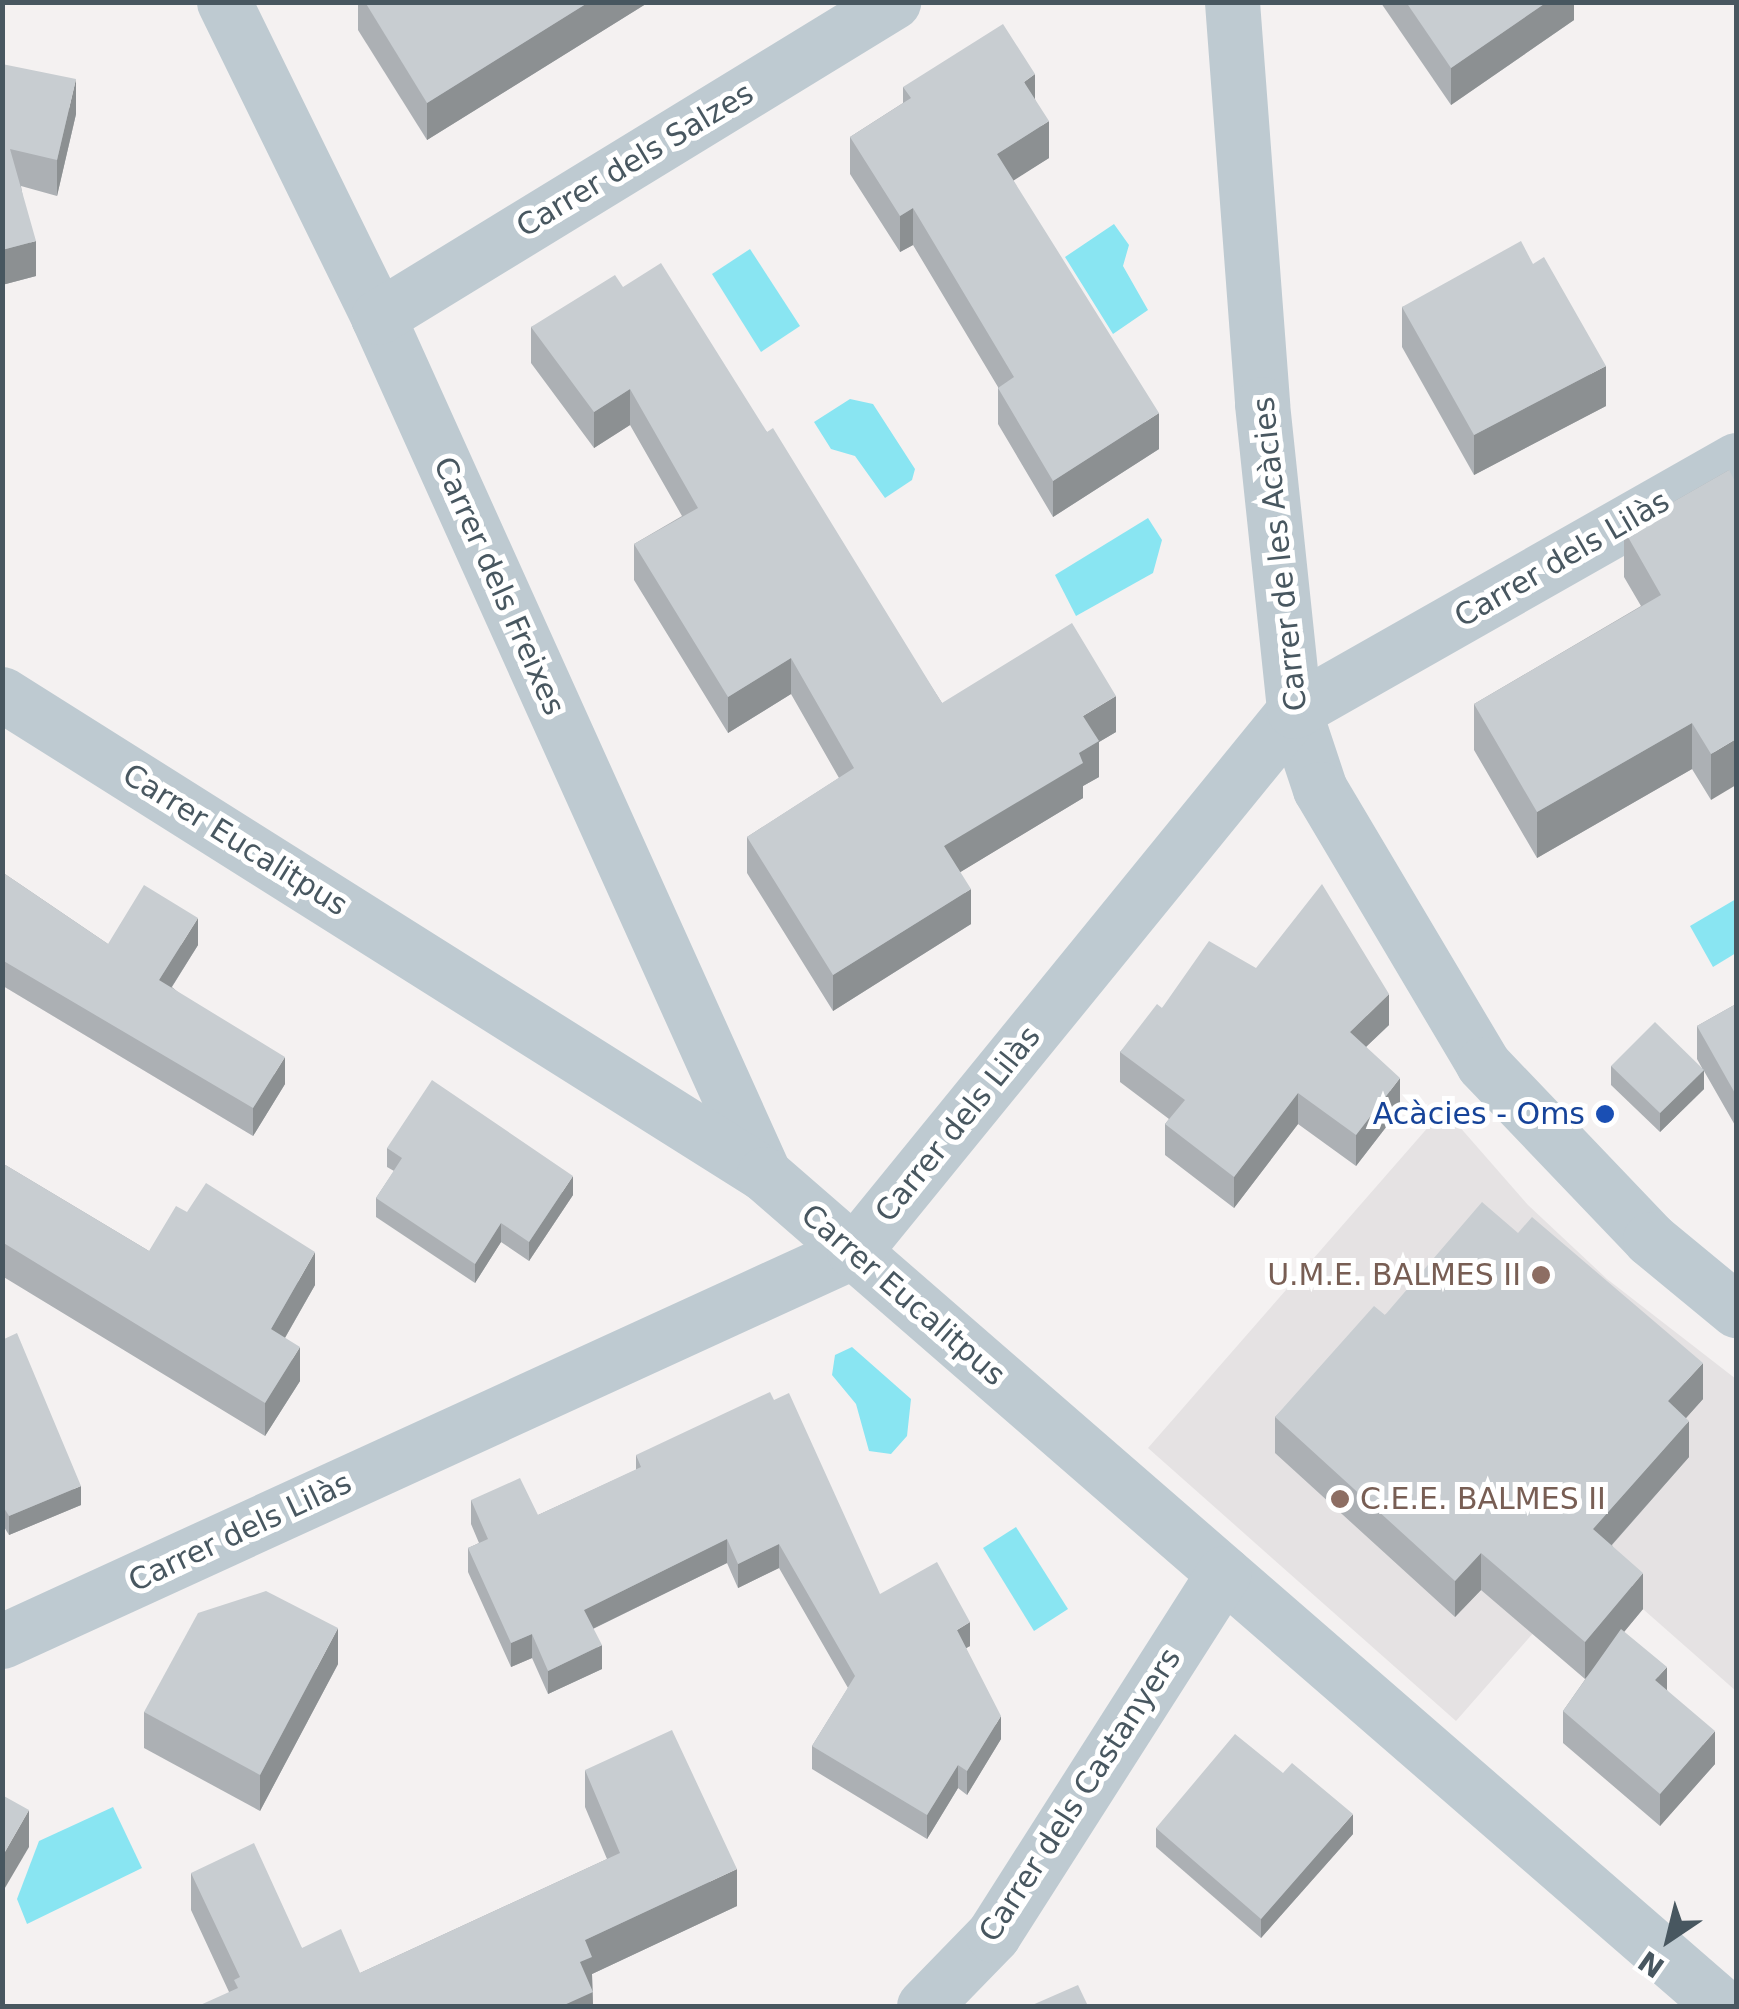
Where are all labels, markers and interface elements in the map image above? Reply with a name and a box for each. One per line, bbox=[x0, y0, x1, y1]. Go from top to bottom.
street label: Carrer dels Salzes bbox=[510, 75, 760, 245]
street label: Carrer de les Acàcies bbox=[1246, 395, 1314, 713]
street label: Carrer dels Freixes bbox=[426, 451, 572, 721]
street label: Carrer dels Lilàs bbox=[1448, 483, 1676, 635]
street label: Carrer Eucalitpus bbox=[116, 756, 354, 924]
street label: Carrer dels Lilàs bbox=[868, 1019, 1048, 1229]
place label: Acàcies - Oms bbox=[1373, 1096, 1585, 1132]
marker: Acàcies - Oms bbox=[1594, 1103, 1616, 1125]
street label: Carrer Eucalitpus bbox=[794, 1197, 1012, 1393]
place label: U.M.E. BALMES II bbox=[1267, 1257, 1521, 1293]
marker: U.M.E. BALMES II bbox=[1530, 1264, 1552, 1286]
street label: Carrer dels Lilàs bbox=[123, 1465, 357, 1599]
place label: C.E.E. BALMES II bbox=[1360, 1481, 1606, 1517]
marker: C.E.E. BALMES II bbox=[1329, 1488, 1351, 1510]
street label: Carrer dels Castanyers bbox=[972, 1642, 1188, 1948]
north arrow bbox=[1619, 1889, 1719, 1989]
text: N bbox=[1632, 1944, 1671, 1984]

